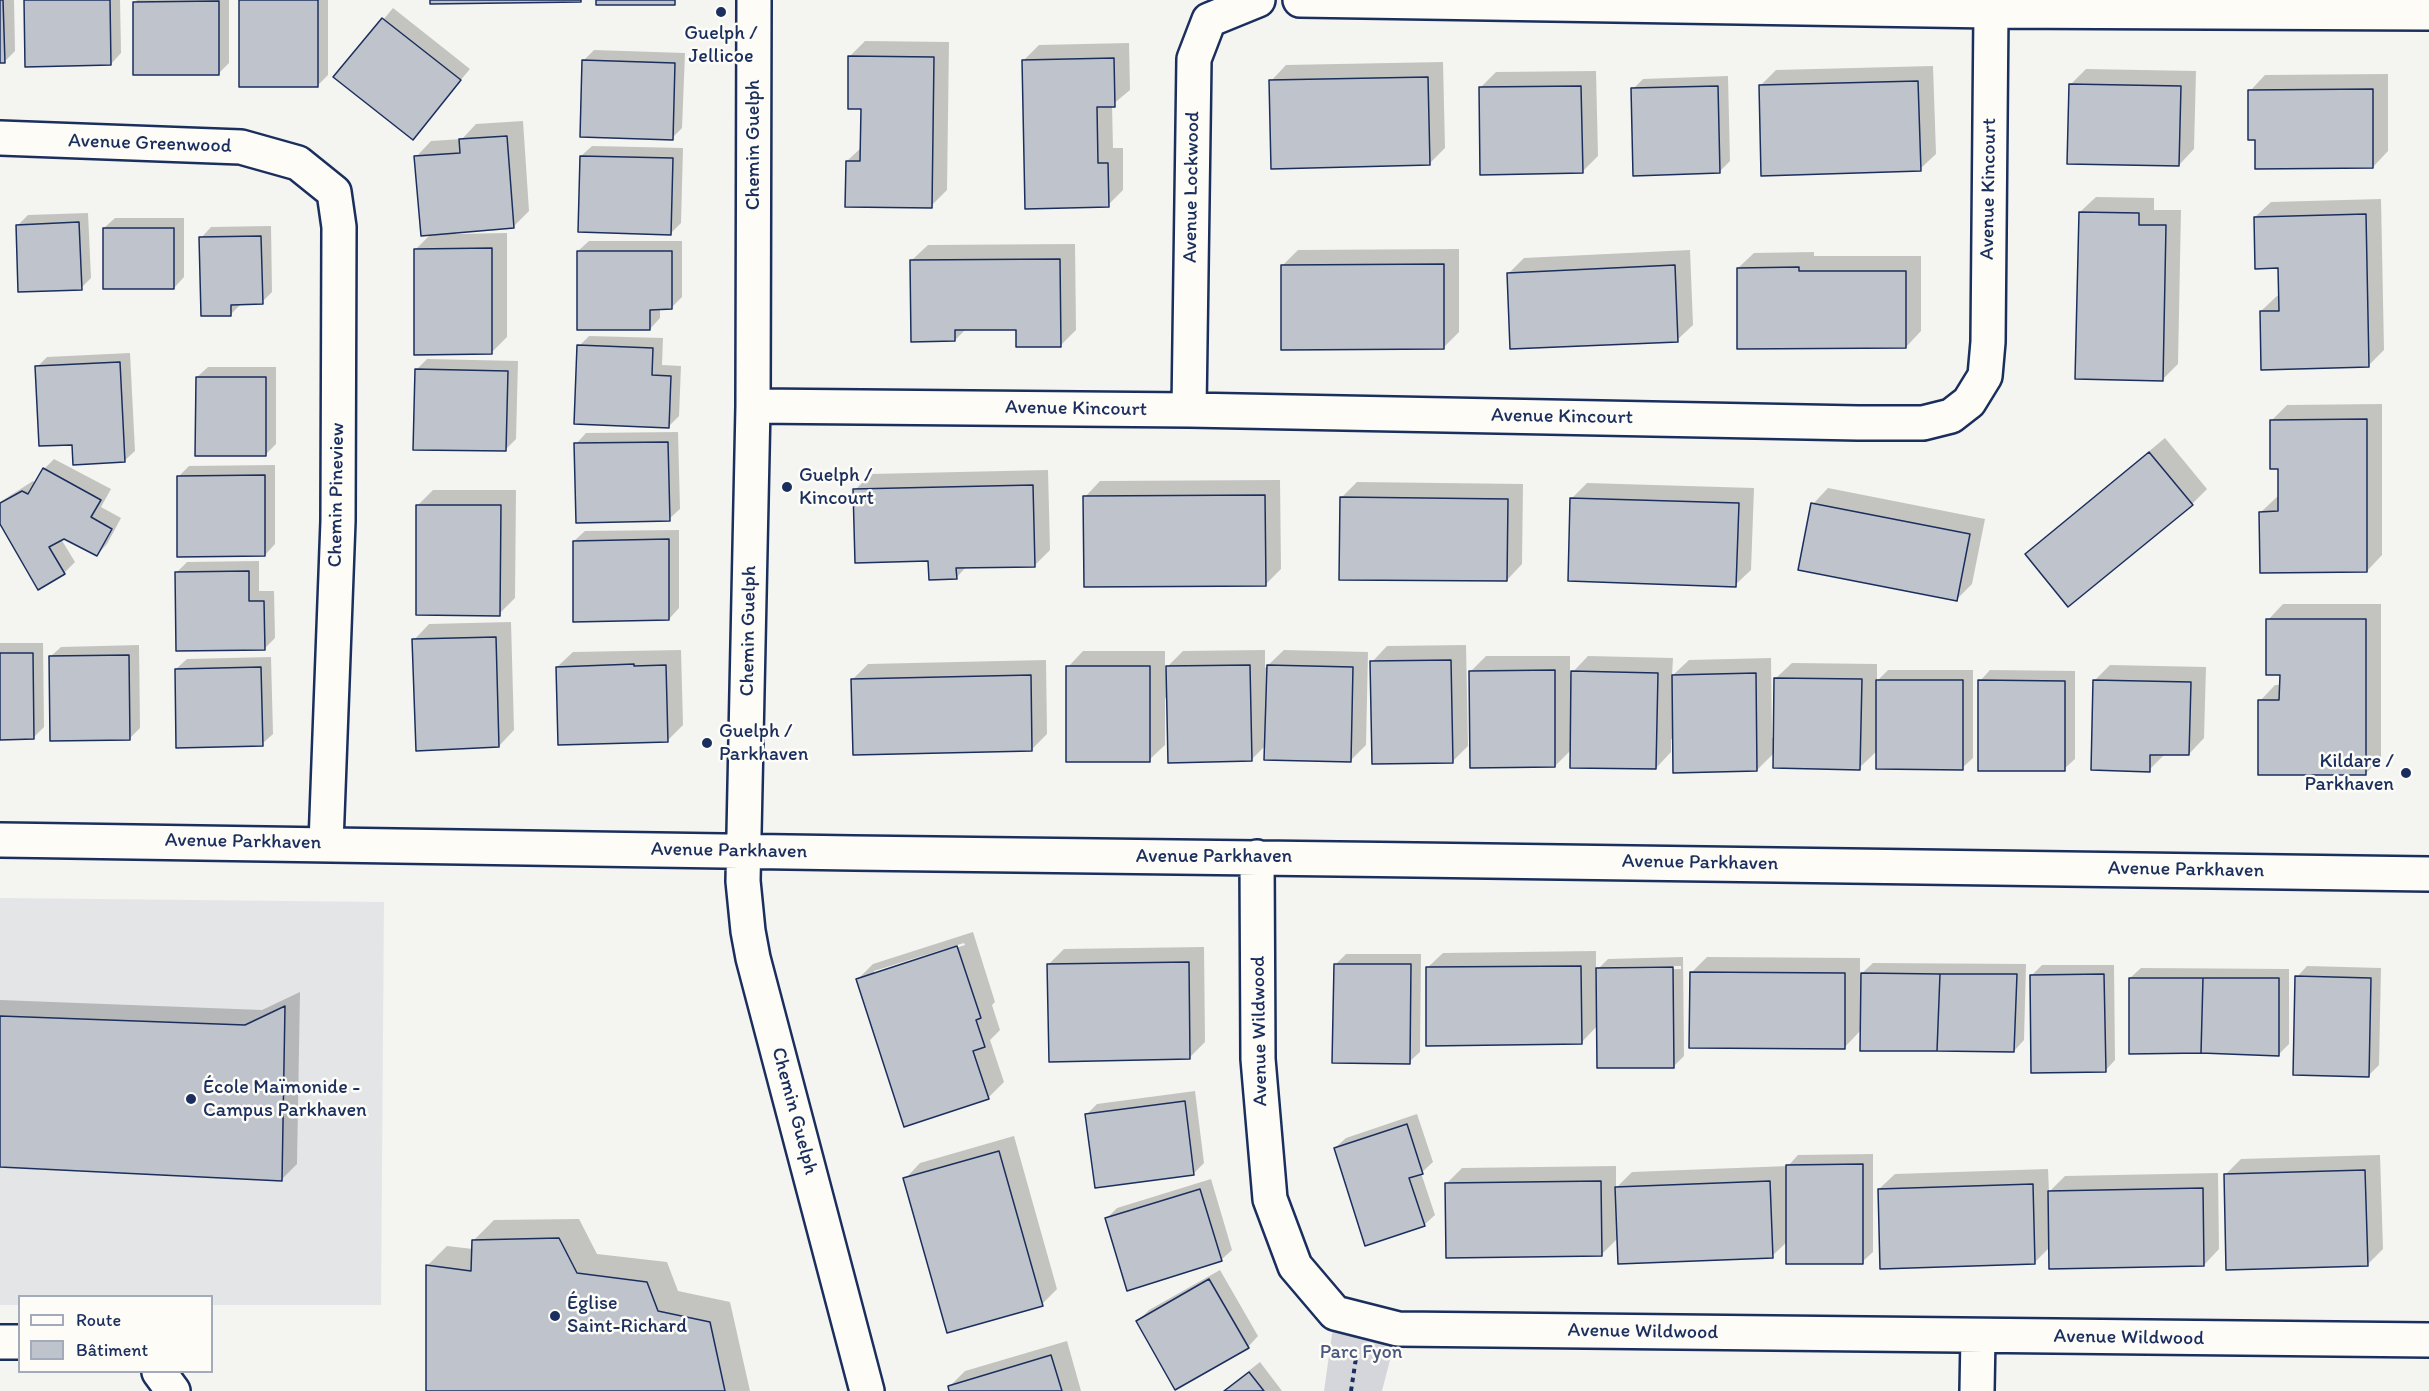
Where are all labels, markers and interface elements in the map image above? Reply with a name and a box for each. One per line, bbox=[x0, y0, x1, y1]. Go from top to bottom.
marker: Guelph / Jellicoe bbox=[714, 5, 728, 19]
place label: Guelph / Jellicoe bbox=[684, 22, 758, 69]
street label: Chemin Guelph bbox=[742, 80, 766, 210]
street label: Avenue Lockwood bbox=[1179, 111, 1205, 263]
street label: Avenue Kincourt bbox=[1976, 118, 2002, 260]
street label: Avenue Greenwood bbox=[68, 129, 232, 159]
street label: Avenue Kincourt bbox=[1005, 396, 1147, 422]
street label: Avenue Kincourt bbox=[1491, 404, 1633, 430]
street label: Chemin Pineview bbox=[324, 422, 350, 568]
place label: Guelph / Kincourt bbox=[799, 464, 874, 511]
marker: Guelph / Kincourt bbox=[780, 480, 794, 494]
street label: Chemin Guelph bbox=[736, 565, 762, 697]
place label: Guelph / Parkhaven bbox=[719, 720, 808, 767]
marker: Guelph / Parkhaven bbox=[700, 736, 714, 750]
place label: Kildare / Parkhaven bbox=[2305, 750, 2394, 797]
marker: Kildare / Parkhaven bbox=[2399, 766, 2413, 780]
street label: Avenue Parkhaven bbox=[165, 829, 321, 855]
street label: Avenue Parkhaven bbox=[651, 838, 807, 864]
street label: Avenue Parkhaven bbox=[1136, 845, 1292, 869]
street label: Avenue Parkhaven bbox=[1622, 850, 1778, 876]
street label: Avenue Parkhaven bbox=[2108, 857, 2264, 883]
street label: Avenue Wildwood bbox=[1247, 956, 1273, 1106]
street label: Chemin Guelph bbox=[765, 1045, 823, 1177]
place label: École Maïmonide - Campus Parkhaven bbox=[203, 1076, 367, 1123]
marker: École Maïmonide - Campus Parkhaven bbox=[184, 1092, 198, 1106]
place label: Église Saint-Richard bbox=[567, 1292, 687, 1339]
legend bbox=[18, 1295, 213, 1373]
text: Route bbox=[76, 1309, 121, 1331]
marker: Église Saint-Richard bbox=[548, 1309, 562, 1323]
street label: Avenue Wildwood bbox=[1568, 1319, 1718, 1345]
street label: Avenue Wildwood bbox=[2054, 1325, 2204, 1351]
text: Bâtiment bbox=[76, 1339, 148, 1361]
park label: Parc Fyon bbox=[1320, 1341, 1402, 1365]

